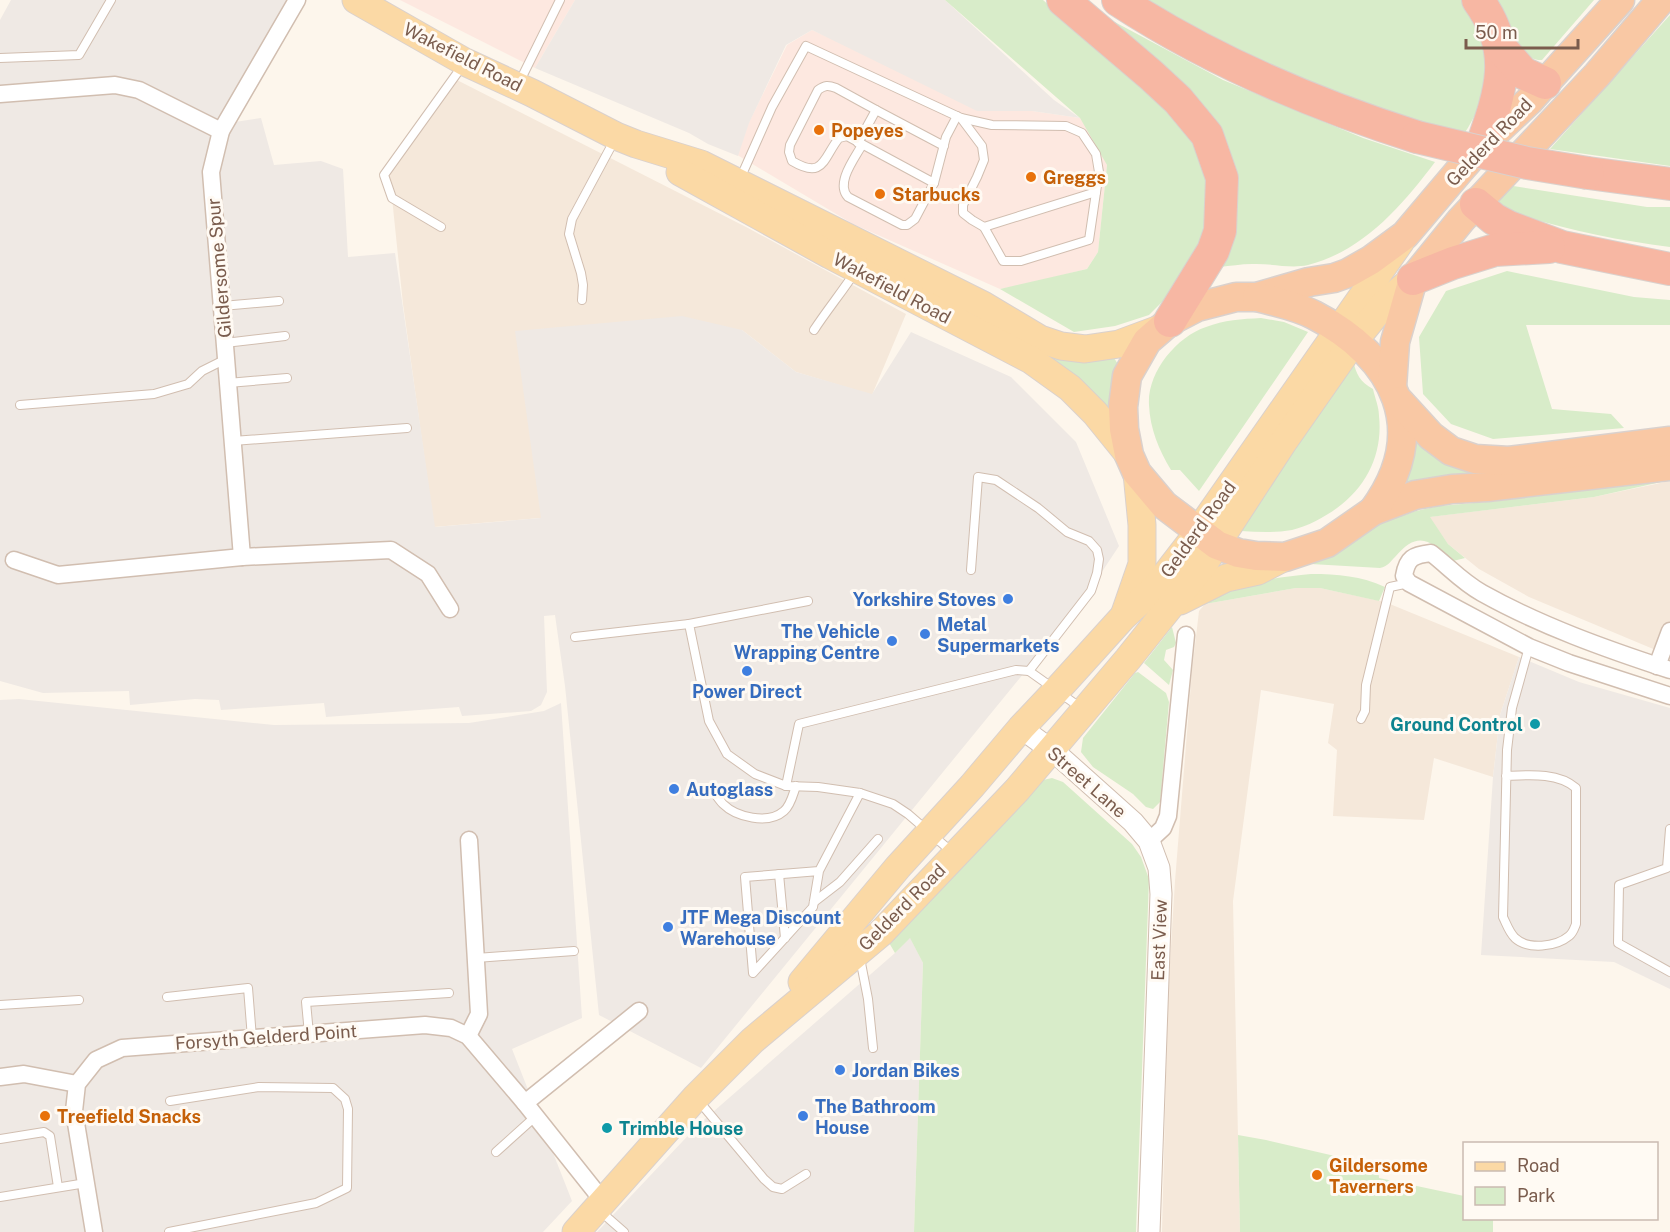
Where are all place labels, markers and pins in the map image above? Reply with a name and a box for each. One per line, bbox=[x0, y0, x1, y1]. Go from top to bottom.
place label: Popeyes bbox=[831, 120, 904, 141]
marker: Popeyes bbox=[812, 123, 826, 137]
place label: Greggs bbox=[1043, 167, 1106, 188]
marker: Greggs bbox=[1024, 170, 1038, 184]
place label: Starbucks bbox=[892, 184, 980, 205]
marker: Starbucks bbox=[873, 187, 887, 201]
place label: Yorkshire Stoves bbox=[853, 589, 996, 610]
marker: Yorkshire Stoves bbox=[1001, 592, 1015, 606]
place label: Metal Supermarkets bbox=[937, 614, 1060, 656]
place label: The Vehicle Wrapping Centre bbox=[734, 621, 880, 663]
marker: Metal Supermarkets bbox=[918, 627, 932, 641]
marker: The Vehicle Wrapping Centre bbox=[885, 634, 899, 648]
marker: Power Direct bbox=[740, 664, 754, 678]
place label: Power Direct bbox=[692, 681, 802, 702]
place label: Ground Control bbox=[1390, 714, 1523, 735]
marker: Ground Control bbox=[1528, 717, 1542, 731]
place label: Autoglass bbox=[686, 779, 773, 800]
marker: Autoglass bbox=[667, 782, 681, 796]
place label: JTF Mega Discount Warehouse bbox=[680, 907, 841, 949]
marker: JTF Mega Discount Warehouse bbox=[661, 920, 675, 934]
place label: Jordan Bikes bbox=[852, 1060, 960, 1081]
marker: Jordan Bikes bbox=[833, 1063, 847, 1077]
place label: The Bathroom House bbox=[815, 1096, 936, 1138]
place label: Treefield Snacks bbox=[57, 1106, 201, 1127]
marker: Treefield Snacks bbox=[38, 1109, 52, 1123]
marker: The Bathroom House bbox=[796, 1109, 810, 1123]
place label: Trimble House bbox=[619, 1118, 743, 1139]
marker: Trimble House bbox=[600, 1121, 614, 1135]
place label: Gildersome Taverners bbox=[1329, 1155, 1428, 1197]
marker: Gildersome Taverners bbox=[1310, 1168, 1324, 1182]

